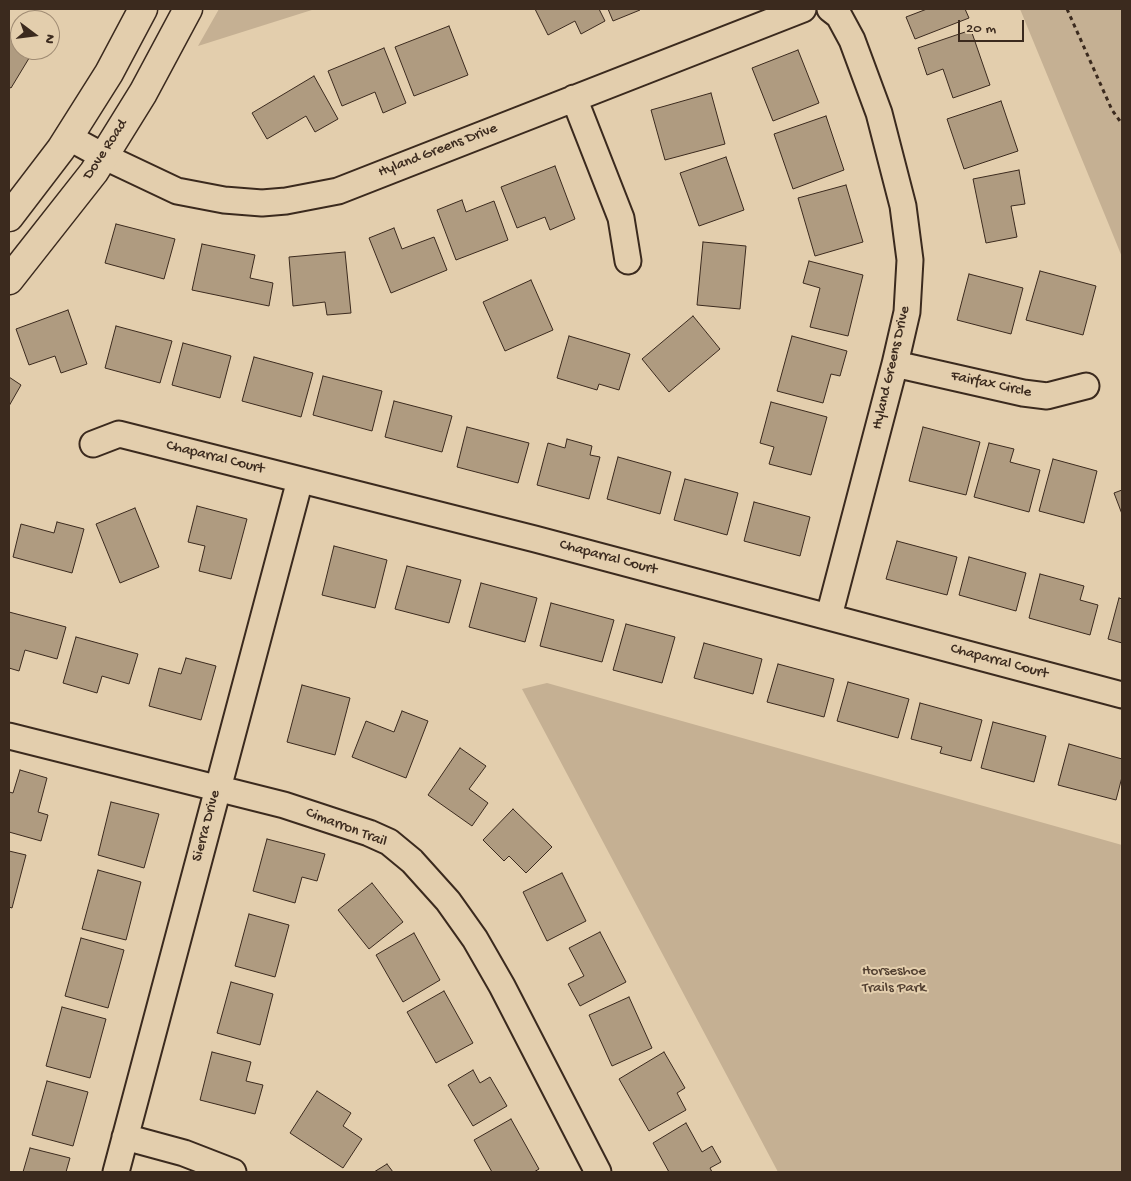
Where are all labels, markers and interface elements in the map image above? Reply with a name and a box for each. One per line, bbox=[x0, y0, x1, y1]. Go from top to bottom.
north arrow bbox=[10, 10, 60, 60]
scale bar bbox=[961, 10, 1027, 42]
text: 20 m bbox=[966, 20, 996, 38]
text: N bbox=[40, 32, 58, 45]
street label: Dove Road bbox=[80, 116, 132, 184]
street label: Hyland Greens Drive bbox=[376, 120, 500, 182]
street label: Hyland Greens Drive bbox=[869, 304, 915, 432]
street label: Fairfax Circle bbox=[949, 368, 1033, 402]
street label: Chaparral Court bbox=[164, 437, 266, 479]
street label: Chaparral Court bbox=[557, 536, 659, 580]
street label: Chaparral Court bbox=[948, 640, 1050, 684]
street label: Sierra Drive bbox=[189, 788, 225, 864]
street label: Cimarron Trail bbox=[303, 804, 389, 852]
park label: Horseshoe Trails Park bbox=[862, 963, 926, 998]

